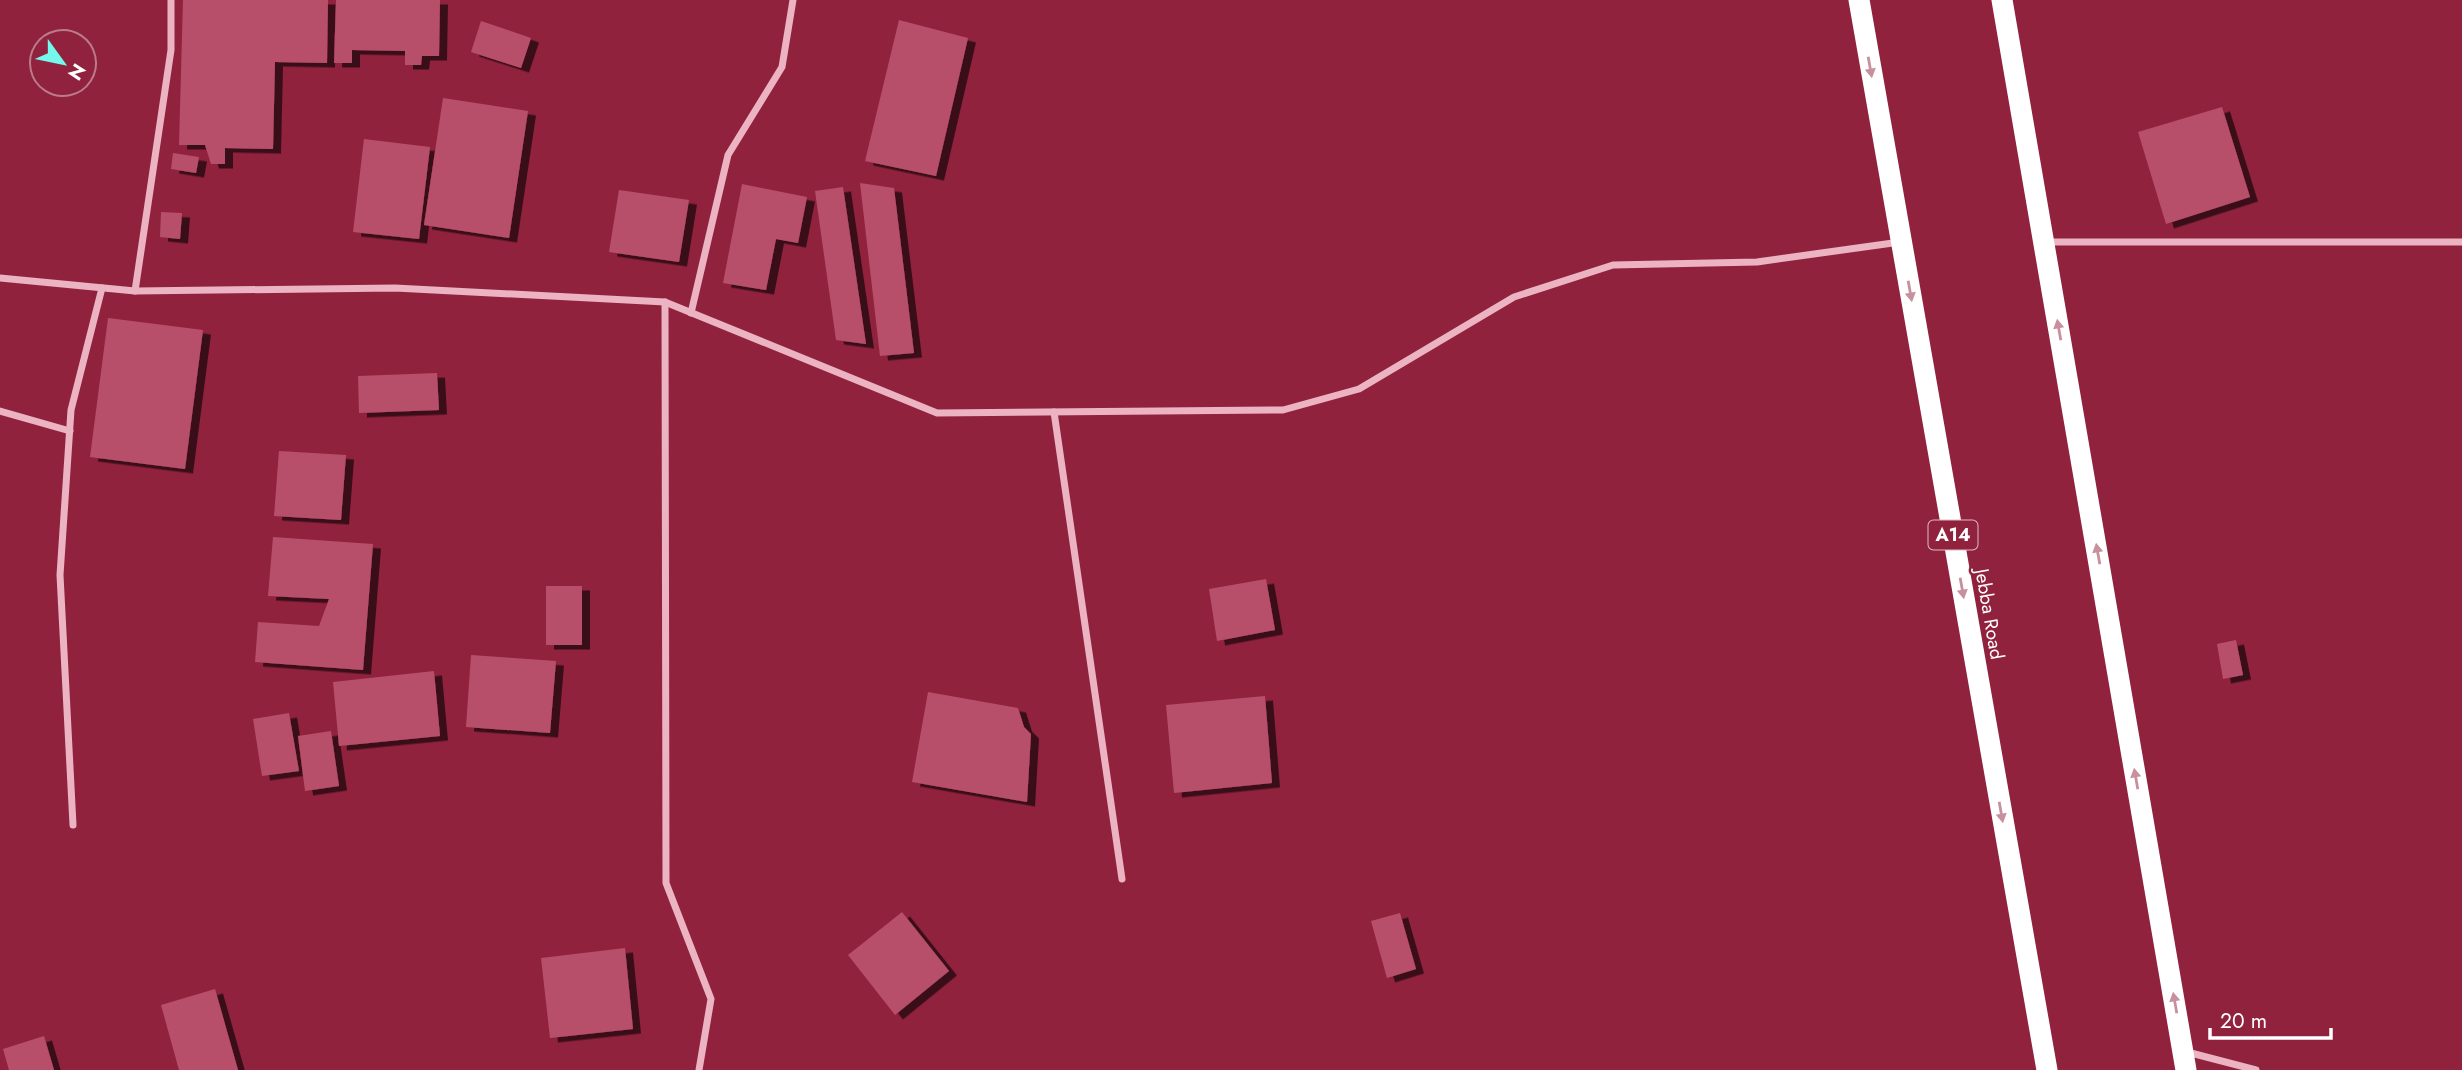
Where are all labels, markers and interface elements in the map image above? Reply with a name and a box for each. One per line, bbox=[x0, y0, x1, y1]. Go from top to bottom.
north arrow bbox=[28, 28, 98, 98]
one-way arrow bbox=[1865, 56, 1876, 78]
text: N bbox=[61, 58, 92, 86]
one-way arrow bbox=[1905, 280, 1916, 302]
one-way arrow bbox=[2054, 319, 2065, 341]
road number: A14 bbox=[1928, 520, 1978, 550]
one-way arrow bbox=[2092, 543, 2103, 565]
street label: Jebba Road bbox=[1968, 564, 2011, 662]
one-way arrow bbox=[1957, 577, 1968, 599]
one-way arrow bbox=[2130, 767, 2141, 789]
one-way arrow bbox=[1996, 801, 2007, 823]
one-way arrow bbox=[2169, 992, 2180, 1014]
scale bar bbox=[2210, 996, 2331, 1040]
text: 20 m bbox=[2220, 1006, 2267, 1036]

